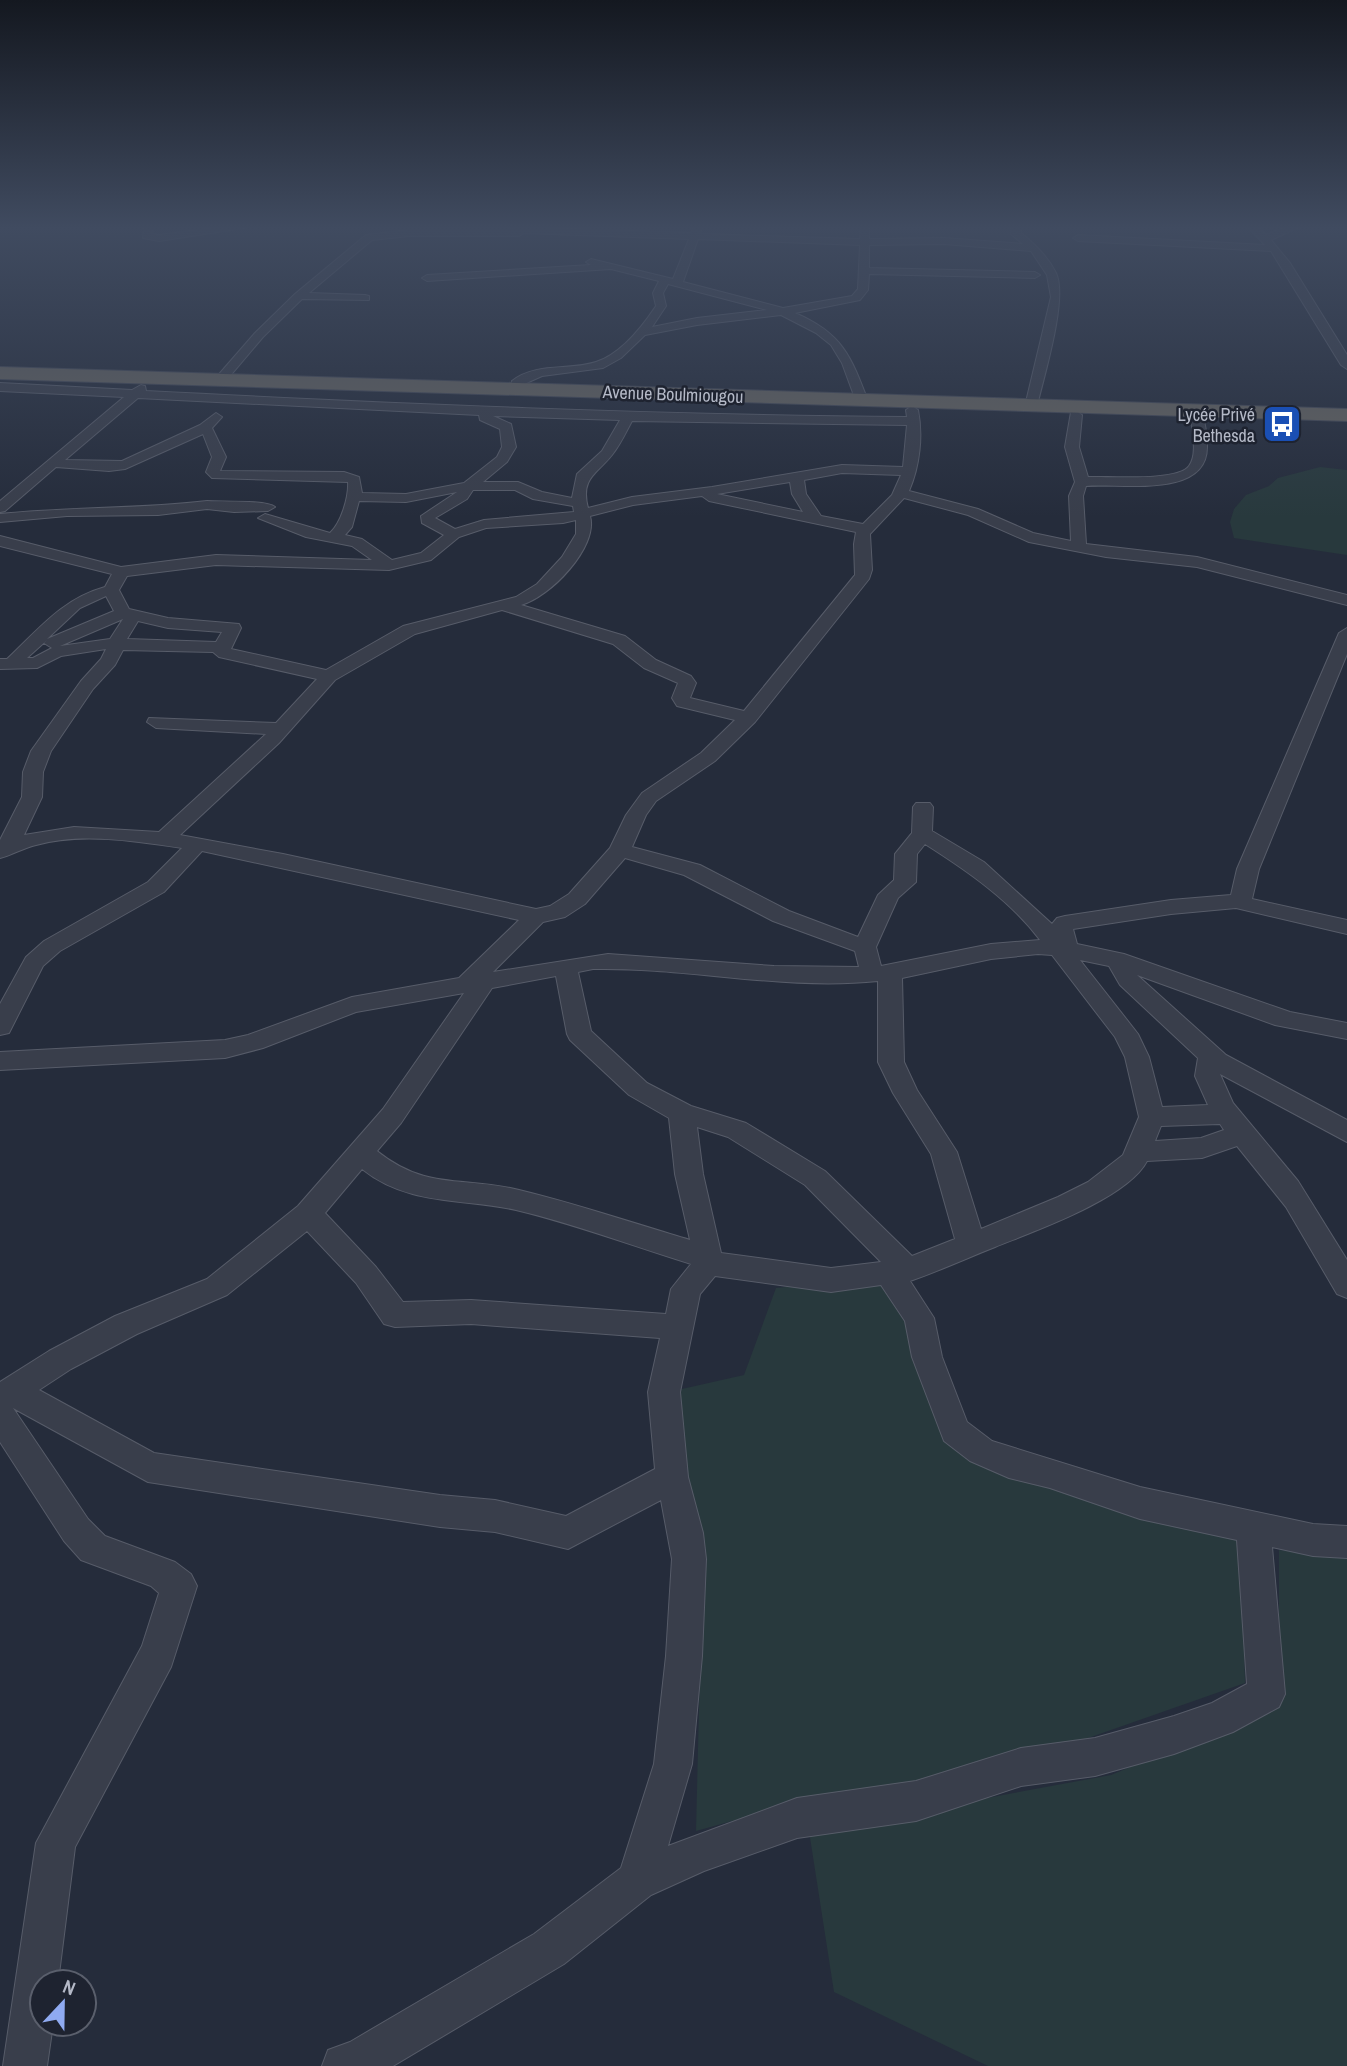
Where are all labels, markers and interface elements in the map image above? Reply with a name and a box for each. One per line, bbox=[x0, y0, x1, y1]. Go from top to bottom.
street label: Avenue Boulmiougou bbox=[601, 379, 744, 409]
place label: Lycée Privé Bethesda bbox=[1178, 402, 1255, 448]
bus stop icon: Lycée Privé Bethesda bbox=[1261, 403, 1303, 445]
north arrow bbox=[28, 1968, 98, 2038]
text: N bbox=[59, 1973, 79, 2001]

